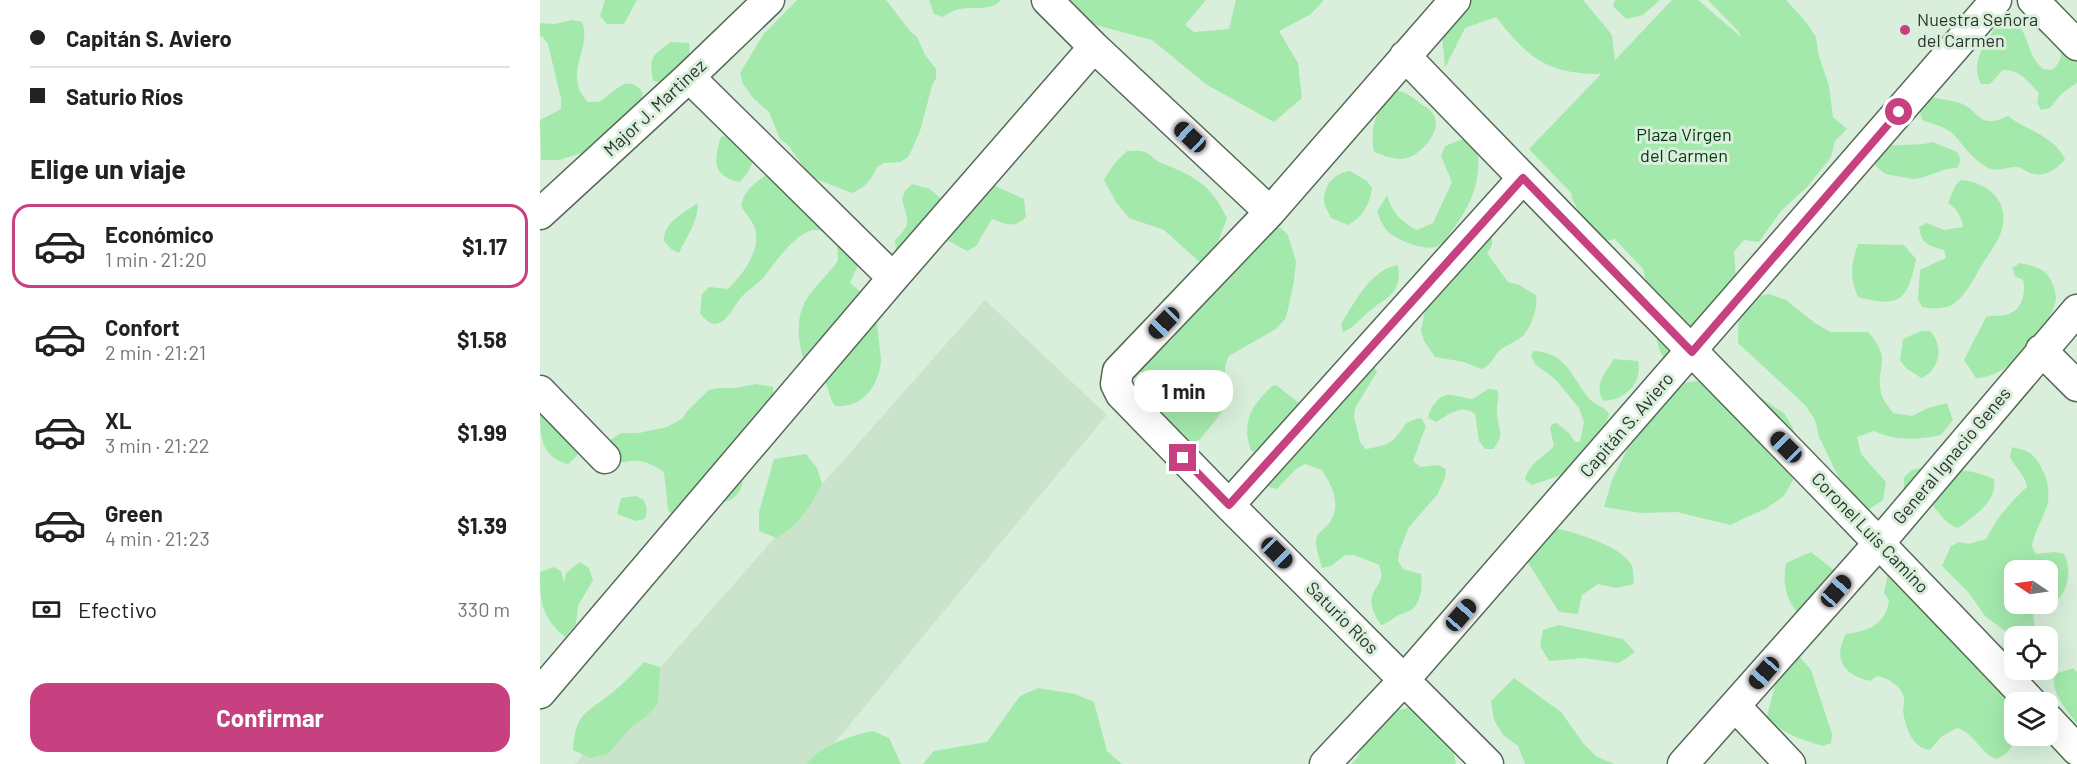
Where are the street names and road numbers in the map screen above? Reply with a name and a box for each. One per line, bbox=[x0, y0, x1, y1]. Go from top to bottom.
street label: Major J. Martinez bbox=[598, 54, 710, 160]
street label: Capitán S. Aviero bbox=[1575, 367, 1678, 481]
street label: General Ignacio Genes bbox=[1888, 382, 2015, 528]
street label: Coronel Luis Camino bbox=[1807, 467, 1934, 597]
street label: Saturio Ríos bbox=[1302, 576, 1384, 658]

